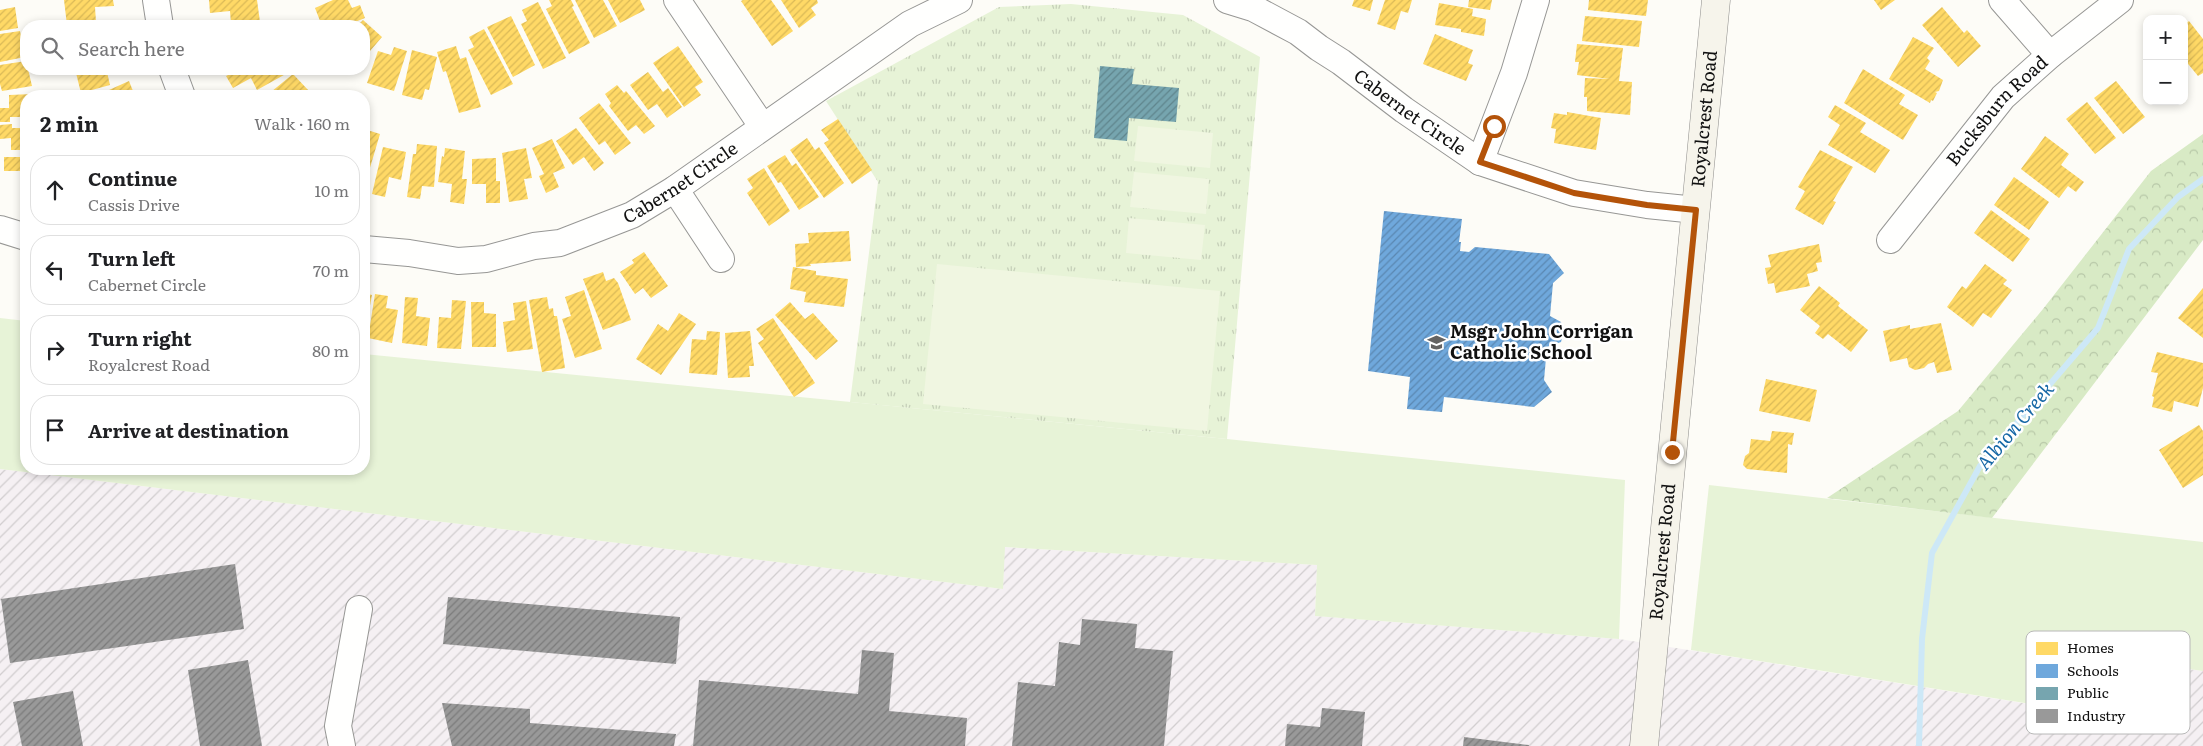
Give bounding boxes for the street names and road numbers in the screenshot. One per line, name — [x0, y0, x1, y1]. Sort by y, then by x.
street label: Bucksburn Road — [1939, 48, 2053, 171]
street label: Royalcrest Road — [1683, 49, 1723, 188]
street label: Cabernet Circle — [1349, 61, 1472, 161]
street label: Cabernet Circle — [619, 134, 743, 229]
street label: Royalcrest Road — [1641, 482, 1681, 621]

